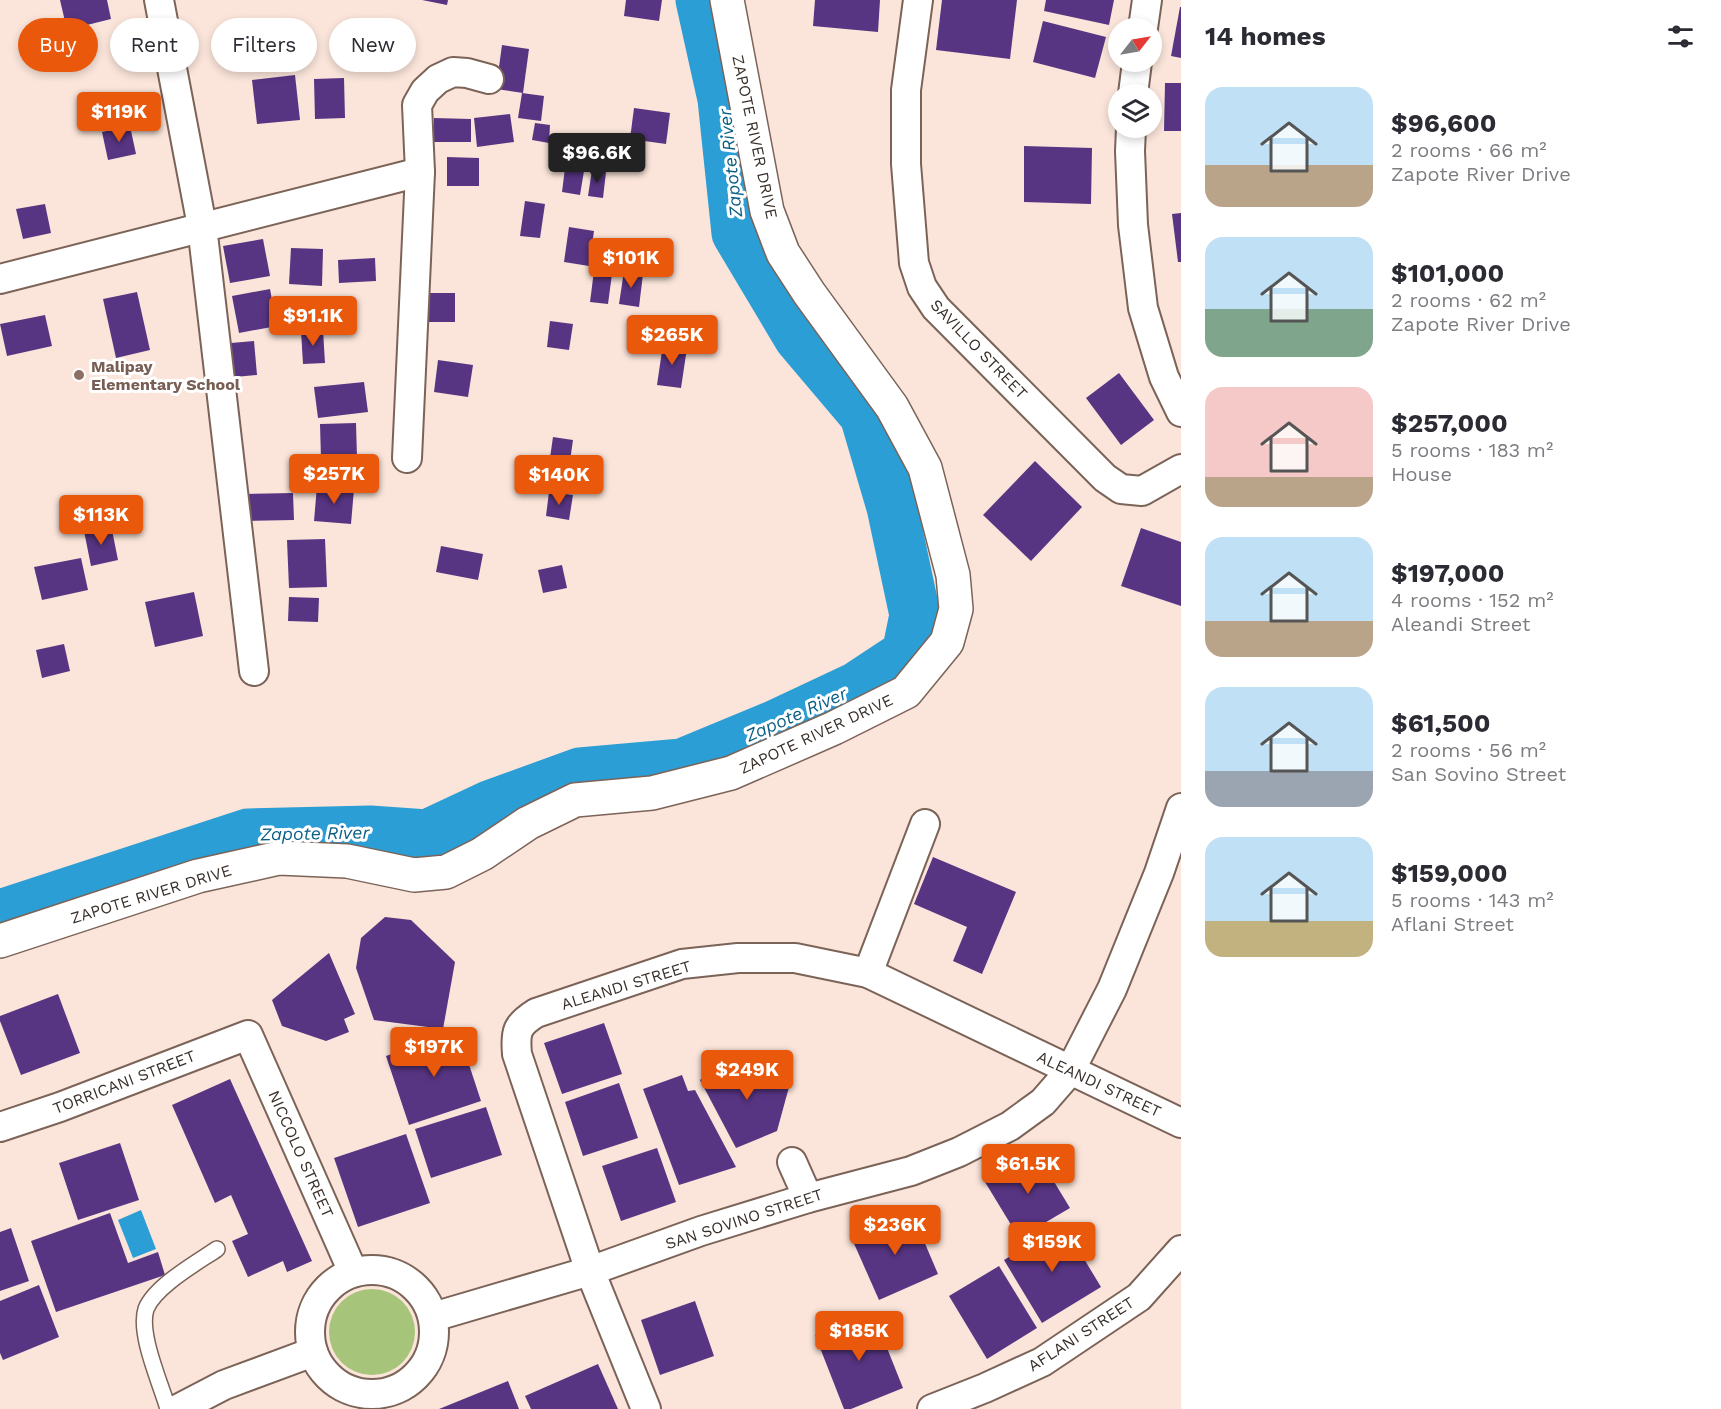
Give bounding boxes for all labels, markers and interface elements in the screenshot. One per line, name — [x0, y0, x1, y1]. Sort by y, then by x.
chip: Buy — [18, 18, 98, 72]
chip: Rent — [110, 18, 199, 72]
chip: Filters — [211, 18, 317, 72]
chip: New — [329, 18, 416, 72]
north arrow — [1108, 18, 1162, 72]
map controls — [1108, 18, 1162, 138]
icon: filters — [1664, 20, 1697, 53]
text: 14 homes — [1205, 21, 1326, 51]
street label: ZAPOTE RIVER DRIVE — [728, 53, 782, 221]
button: layers — [1108, 84, 1162, 138]
pin: $119K — [77, 92, 161, 143]
text: $119K — [91, 99, 147, 123]
water label: Zapote River — [714, 107, 746, 219]
text: $96,600 — [1391, 108, 1497, 138]
icon: home — [1253, 111, 1325, 183]
pin: $96.6K — [548, 133, 646, 184]
text: 2 rooms · 66 m² — [1391, 138, 1547, 162]
text: $96.6K — [562, 140, 632, 164]
text: Zapote River Drive — [1391, 162, 1571, 186]
pin: $101K — [589, 238, 673, 289]
text: $101K — [603, 245, 659, 269]
text: $101,000 — [1391, 258, 1504, 288]
icon: home — [1253, 261, 1325, 333]
text: 2 rooms · 62 m² — [1391, 288, 1546, 312]
street label: SAVILLO STREET — [927, 295, 1032, 403]
pin: $91.1K — [264, 296, 362, 347]
text: $91.1K — [283, 303, 343, 327]
text: Zapote River Drive — [1391, 312, 1571, 336]
pin: $265K — [630, 315, 714, 366]
text: $265K — [641, 322, 703, 346]
place label: Malipay Elementary School — [91, 357, 241, 394]
marker: Malipay Elementary School — [72, 368, 86, 382]
text: $257,000 — [1391, 408, 1508, 438]
icon: home — [1253, 411, 1325, 483]
text: 5 rooms · 183 m² — [1391, 438, 1553, 462]
pin: $257K — [292, 454, 376, 505]
pin: $140K — [517, 455, 601, 506]
text: $257K — [303, 461, 365, 485]
text: $140K — [528, 462, 590, 486]
text: House — [1391, 462, 1452, 486]
pin: $113K — [59, 495, 143, 546]
text: $113K — [73, 502, 129, 526]
text: $197,000 — [1391, 558, 1504, 588]
icon: home — [1253, 561, 1325, 633]
text: 4 rooms · 152 m² — [1391, 588, 1554, 612]
text: Aleandi Street — [1391, 612, 1530, 636]
water label: Zapote River — [741, 682, 851, 746]
street label: ZAPOTE RIVER DRIVE — [736, 690, 896, 778]
text: $61,500 — [1391, 708, 1491, 738]
icon: home — [1253, 711, 1325, 783]
text: 2 rooms · 56 m² — [1391, 738, 1546, 762]
text: San Sovino Street — [1391, 762, 1566, 786]
water label: Zapote River — [259, 822, 371, 844]
text: $159,000 — [1391, 858, 1507, 888]
street label: ZAPOTE RIVER DRIVE — [68, 861, 234, 927]
icon: home — [1253, 861, 1325, 933]
text: 5 rooms · 143 m² — [1391, 888, 1554, 912]
text: Aflani Street — [1391, 912, 1514, 936]
street label: ALEANDI STREET — [559, 956, 693, 1014]
pin: $197K — [392, 1027, 476, 1078]
text: $197K — [404, 1034, 464, 1058]
street label: TORRICANI STREET — [50, 1046, 198, 1118]
street label: ALEANDI STREET — [1034, 1047, 1164, 1121]
pin: $249K — [705, 1050, 789, 1101]
text: $249K — [715, 1057, 779, 1081]
street label: NICCOLO STREET — [264, 1087, 338, 1221]
pin: $61.5K — [979, 1144, 1077, 1195]
text: $61.5K — [996, 1151, 1060, 1175]
street label: SAN SOVINO STREET — [663, 1184, 825, 1253]
pin: $236K — [853, 1205, 937, 1256]
text: $236K — [864, 1212, 926, 1236]
pin: $159K — [1010, 1222, 1094, 1273]
text: $159K — [1022, 1229, 1082, 1253]
street label: AFLANI STREET — [1024, 1292, 1138, 1375]
pin: $185K — [817, 1311, 901, 1362]
text: $185K — [829, 1318, 889, 1342]

